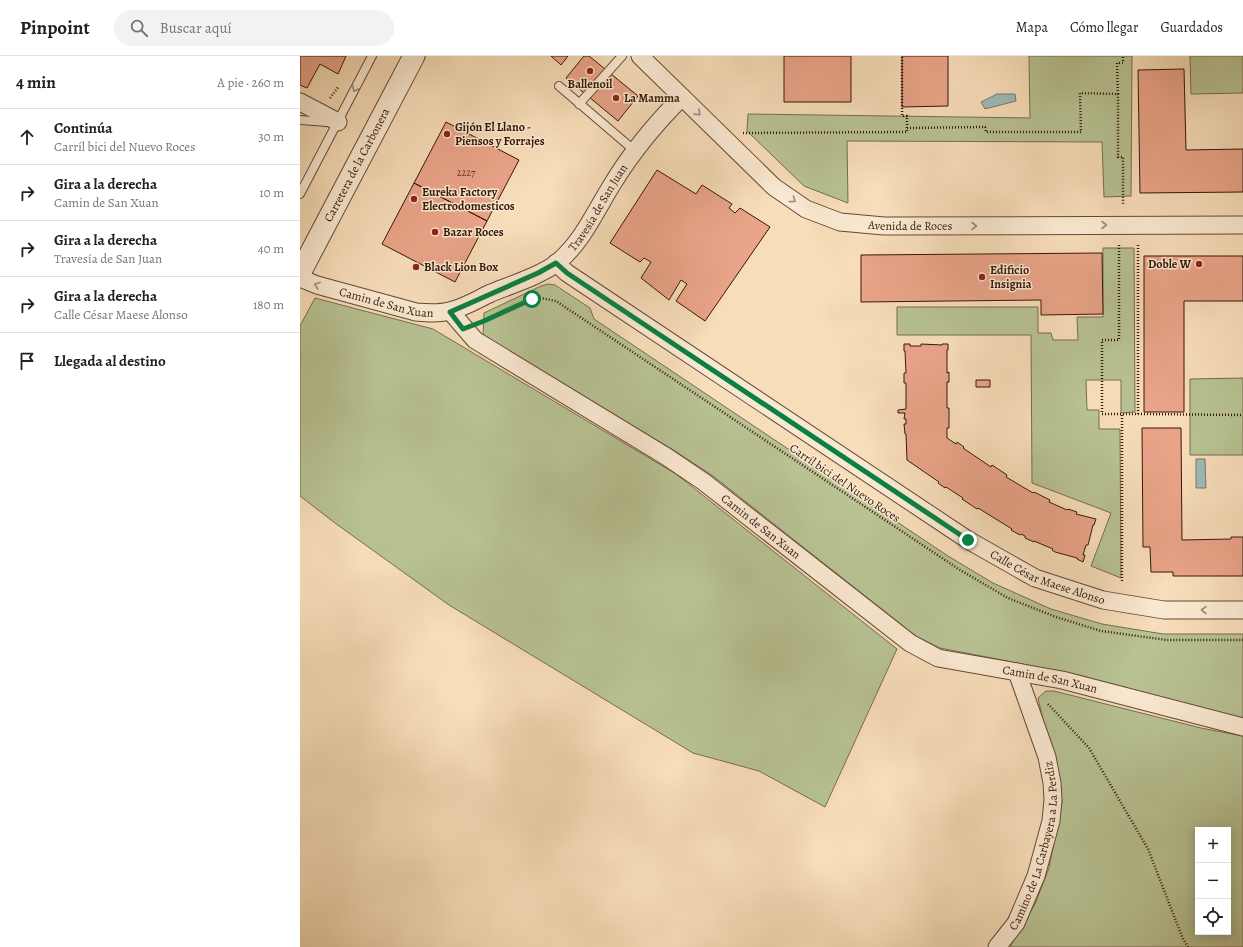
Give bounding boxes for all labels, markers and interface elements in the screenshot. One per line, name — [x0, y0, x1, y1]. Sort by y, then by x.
search box — [114, 10, 394, 46]
text: Pinpoint — [20, 15, 90, 41]
icon: search — [128, 17, 150, 39]
text: Buscar aquí — [160, 18, 232, 38]
text: Mapa — [1016, 18, 1048, 37]
text: Cómo llegar — [1070, 18, 1138, 37]
text: Guardados — [1160, 18, 1223, 37]
marker: Ballenoil — [585, 66, 595, 76]
text: 4 min — [16, 71, 56, 94]
text: A pie · 260 m — [217, 74, 284, 91]
place label: Ballenoil — [568, 76, 613, 92]
one-way arrow — [352, 85, 360, 92]
place label: La Mamma — [624, 90, 680, 106]
marker: La Mamma — [611, 93, 621, 103]
street label: Carretera de la Carbonera — [320, 105, 393, 225]
one-way arrow — [693, 108, 701, 115]
text: Continúa — [54, 118, 112, 138]
place label: Gijón El Llano - Piensos y Forrajes — [455, 119, 545, 149]
icon: ahead — [16, 126, 38, 148]
text: 30 m — [258, 128, 284, 145]
marker: Gijón El Llano - Piensos y Forrajes — [442, 129, 452, 139]
text: Carríl bici del Nuevo Roces — [54, 138, 195, 155]
street label: Travesía de San Juan — [565, 160, 631, 255]
house number: 2227 — [457, 166, 476, 179]
text: Gira a la derecha — [54, 174, 157, 194]
icon: right — [16, 182, 38, 204]
text: 10 m — [259, 184, 284, 201]
place label: Eureka Factory Electrodomesticos — [422, 184, 515, 214]
text: Camin de San Xuan — [54, 194, 159, 211]
marker: Eureka Factory Electrodomesticos — [409, 194, 419, 204]
one-way arrow — [789, 195, 796, 202]
street label: Avenida de Roces — [866, 217, 952, 234]
one-way arrow — [1101, 221, 1107, 229]
one-way arrow — [971, 222, 977, 230]
place label: Bazar Roces — [443, 224, 504, 240]
marker: Bazar Roces — [430, 227, 440, 237]
text: Gira a la derecha — [54, 230, 157, 250]
icon: right — [16, 238, 38, 260]
text: 40 m — [258, 240, 284, 257]
text: Travesía de San Juan — [54, 250, 162, 267]
place label: Doble W — [1148, 256, 1191, 272]
place label: Black Lion Box — [424, 259, 498, 275]
marker: Doble W — [1194, 259, 1204, 269]
marker: Black Lion Box — [411, 262, 421, 272]
place label: Edificio Insignia — [990, 262, 1032, 292]
marker: Edificio Insignia — [977, 272, 987, 282]
one-way arrow — [313, 281, 320, 289]
street label: Camin de San Xuan — [337, 283, 434, 321]
text: Gira a la derecha — [54, 286, 157, 306]
route start — [523, 290, 541, 308]
icon: right — [16, 294, 38, 316]
text: 180 m — [253, 296, 284, 313]
text: Calle César Maese Alonso — [54, 306, 188, 323]
icon: arrive — [16, 350, 38, 372]
text: Llegada al destino — [54, 351, 166, 371]
street label: Carríl bici del Nuevo Roces — [786, 440, 904, 526]
street label: Camin de San Xuan — [718, 490, 804, 563]
route end — [959, 531, 977, 549]
street label: Calle César Maese Alonso — [987, 546, 1107, 608]
one-way arrow — [1201, 606, 1207, 614]
street label: Camin de San Xuan — [1001, 662, 1100, 697]
street label: Camino de La Carbayera a La Perdiz — [1005, 760, 1061, 934]
map controls — [1195, 827, 1231, 935]
button: + — [1195, 827, 1231, 863]
button: − — [1195, 863, 1231, 899]
button: locate — [1195, 899, 1231, 935]

